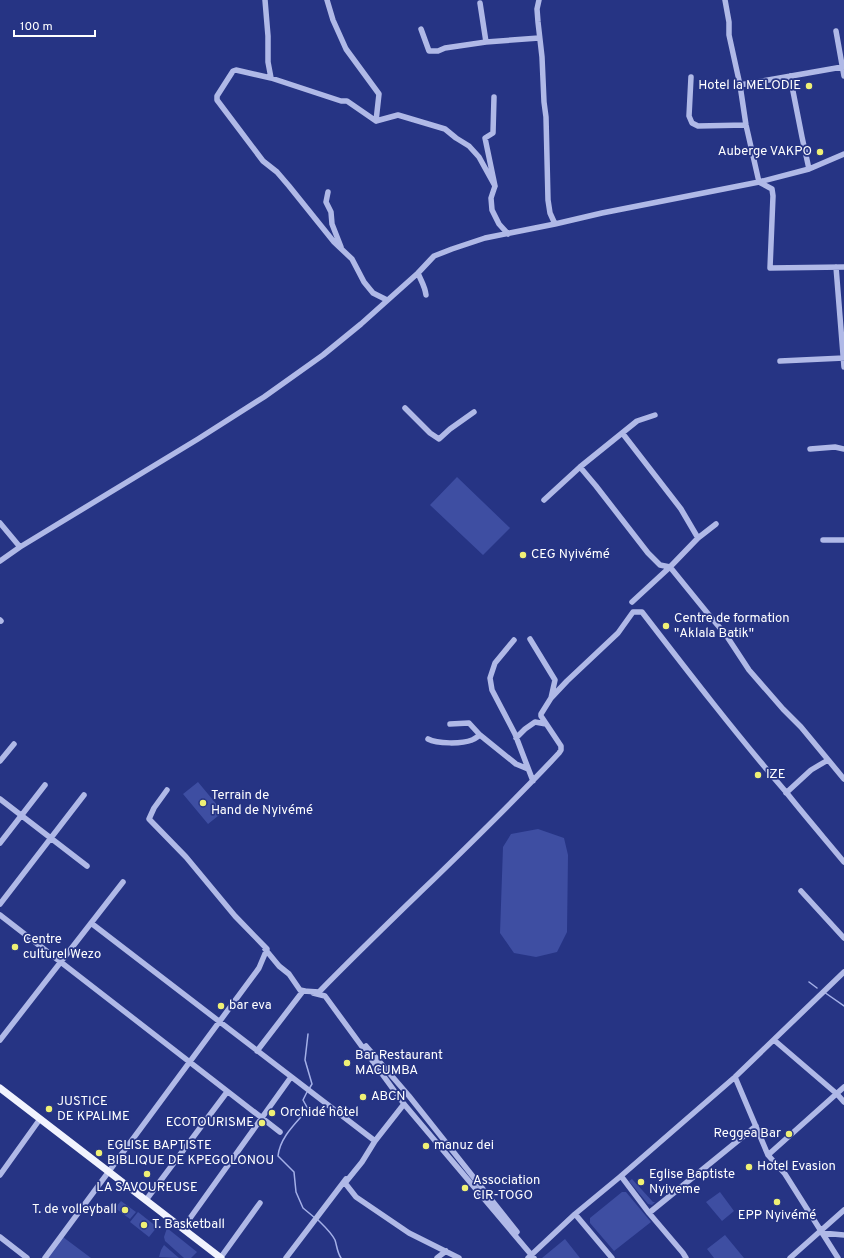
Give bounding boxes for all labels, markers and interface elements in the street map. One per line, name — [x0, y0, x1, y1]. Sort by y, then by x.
scale bar — [14, 12, 95, 38]
text: 100 m — [20, 19, 53, 35]
place label: Hotel la MELODIE — [698, 78, 801, 94]
marker: Hotel la MELODIE — [804, 81, 814, 91]
place label: Auberge VAKPO — [718, 144, 812, 160]
marker: Auberge VAKPO — [815, 147, 825, 157]
place label: CEG Nyivémé — [531, 547, 610, 563]
marker: CEG Nyivémé — [518, 550, 528, 560]
place label: Centre de formation "Aklala Batik" — [674, 611, 790, 642]
marker: Centre de formation "Aklala Batik" — [661, 621, 671, 631]
place label: IZE — [766, 767, 786, 783]
marker: IZE — [753, 770, 763, 780]
place label: Terrain de Hand de Nyivémé — [211, 788, 313, 819]
marker: Terrain de Hand de Nyivémé — [198, 798, 208, 808]
place label: Centre culturel Wezo — [23, 932, 101, 963]
marker: Centre culturel Wezo — [10, 942, 20, 952]
place label: bar eva — [229, 998, 272, 1014]
marker: bar eva — [216, 1001, 226, 1011]
place label: Bar Restaurant MACUMBA — [355, 1048, 443, 1079]
marker: Bar Restaurant MACUMBA — [342, 1058, 352, 1068]
place label: ABCN — [371, 1089, 405, 1105]
marker: ABCN — [358, 1092, 368, 1102]
place label: JUSTICE DE KPALIME — [57, 1094, 130, 1125]
marker: JUSTICE DE KPALIME — [44, 1104, 54, 1114]
place label: Orchidé hôtel — [280, 1105, 359, 1121]
marker: Orchidé hôtel — [267, 1108, 277, 1118]
place label: ECOTOURISME — [166, 1115, 254, 1131]
marker: ECOTOURISME — [257, 1118, 267, 1128]
place label: Reggea Bar — [713, 1126, 781, 1142]
marker: Reggea Bar — [784, 1129, 794, 1139]
place label: EGLISE BAPTISTE BIBLIQUE DE KPEGOLONOU — [107, 1138, 274, 1169]
place label: manuz dei — [434, 1138, 494, 1154]
marker: manuz dei — [421, 1141, 431, 1151]
marker: EGLISE BAPTISTE BIBLIQUE DE KPEGOLONOU — [94, 1148, 104, 1158]
place label: Hotel Evasion — [757, 1159, 836, 1175]
marker: Hotel Evasion — [744, 1162, 754, 1172]
place label: Eglise Baptiste Nyiveme — [649, 1167, 735, 1198]
marker: LA SAVOUREUSE — [142, 1169, 152, 1179]
place label: Association CIR-TOGO — [473, 1173, 540, 1204]
marker: Eglise Baptiste Nyiveme — [636, 1177, 646, 1187]
place label: LA SAVOUREUSE — [96, 1180, 198, 1196]
marker: Association CIR-TOGO — [460, 1183, 470, 1193]
marker: EPP Nyivémé — [772, 1197, 782, 1207]
place label: T. de volleyball — [32, 1202, 117, 1218]
marker: T. de volleyball — [120, 1205, 130, 1215]
place label: EPP Nyivémé — [738, 1208, 816, 1224]
place label: T. Basketball — [152, 1217, 225, 1233]
marker: T. Basketball — [139, 1220, 149, 1230]

